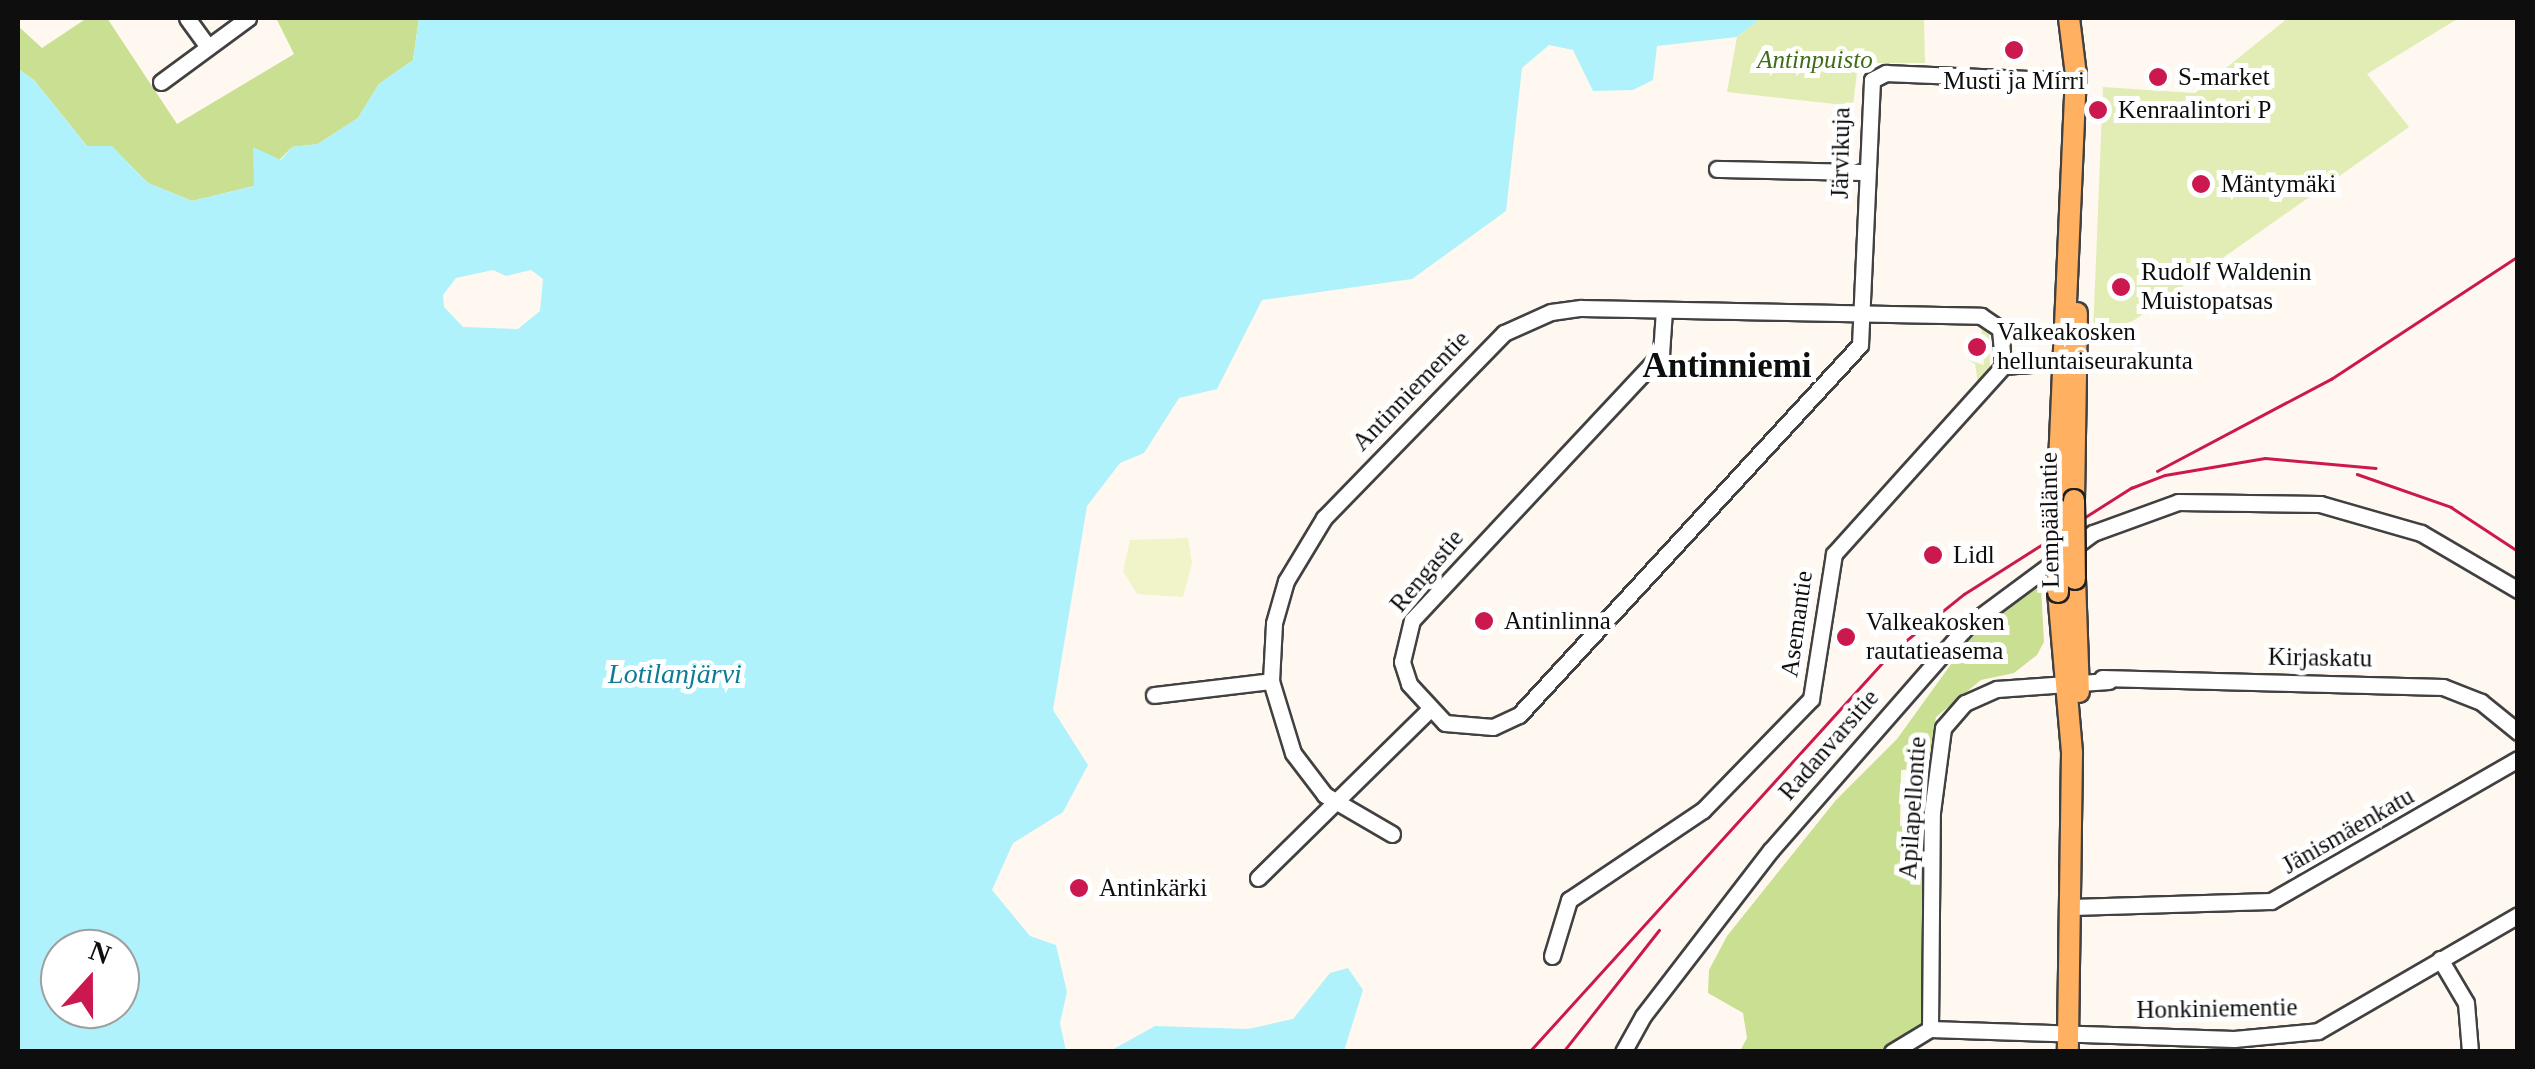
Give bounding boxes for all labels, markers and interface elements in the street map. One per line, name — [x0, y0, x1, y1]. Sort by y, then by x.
marker: Musti ja Mirri — [2003, 39, 2025, 61]
park label: Antinpuisto — [1757, 45, 1873, 75]
place label: S-market — [2178, 62, 2270, 92]
place label: Musti ja Mirri — [1943, 66, 2085, 96]
marker: S-market — [2147, 66, 2169, 88]
place label: Kenraalintori P — [2118, 95, 2271, 125]
marker: Kenraalintori P — [2087, 99, 2109, 121]
street label: Järvikuja — [1825, 107, 1857, 199]
place label: Mäntymäki — [2221, 169, 2336, 199]
marker: Mäntymäki — [2190, 173, 2212, 195]
place label: Rudolf Waldenin Muistopatsas — [2141, 258, 2312, 317]
marker: Rudolf Waldenin Muistopatsas — [2110, 276, 2132, 298]
place label: Valkeakosken helluntaiseurakunta — [1997, 318, 2193, 377]
street label: Antinniementie — [1346, 325, 1476, 457]
marker: Valkeakosken helluntaiseurakunta — [1966, 336, 1988, 358]
district label: Antinniemi — [1642, 345, 1812, 387]
street label: Lempääläntie — [2034, 452, 2066, 588]
street label: Rengastie — [1384, 524, 1470, 618]
place label: Lidl — [1953, 540, 1995, 570]
marker: Lidl — [1922, 544, 1944, 566]
street label: Asemantie — [1775, 569, 1819, 679]
place label: Antinlinna — [1504, 606, 1611, 636]
place label: Valkeakosken rautatieasema — [1866, 608, 2005, 667]
marker: Antinlinna — [1473, 610, 1495, 632]
marker: Valkeakosken rautatieasema — [1835, 626, 1857, 648]
street label: Kirjaskatu — [2268, 642, 2372, 674]
water label: Lotilanjärvi — [608, 657, 742, 691]
street label: Radanvarsitie — [1773, 683, 1885, 807]
street label: Apilapellontie — [1893, 736, 1933, 880]
street label: Jänismäenkatu — [2277, 781, 2419, 881]
place label: Antinkärki — [1099, 873, 1207, 903]
marker: Antinkärki — [1068, 877, 1090, 899]
north arrow — [40, 929, 140, 1029]
text: N — [85, 934, 115, 970]
street label: Honkiniementie — [2136, 993, 2298, 1025]

